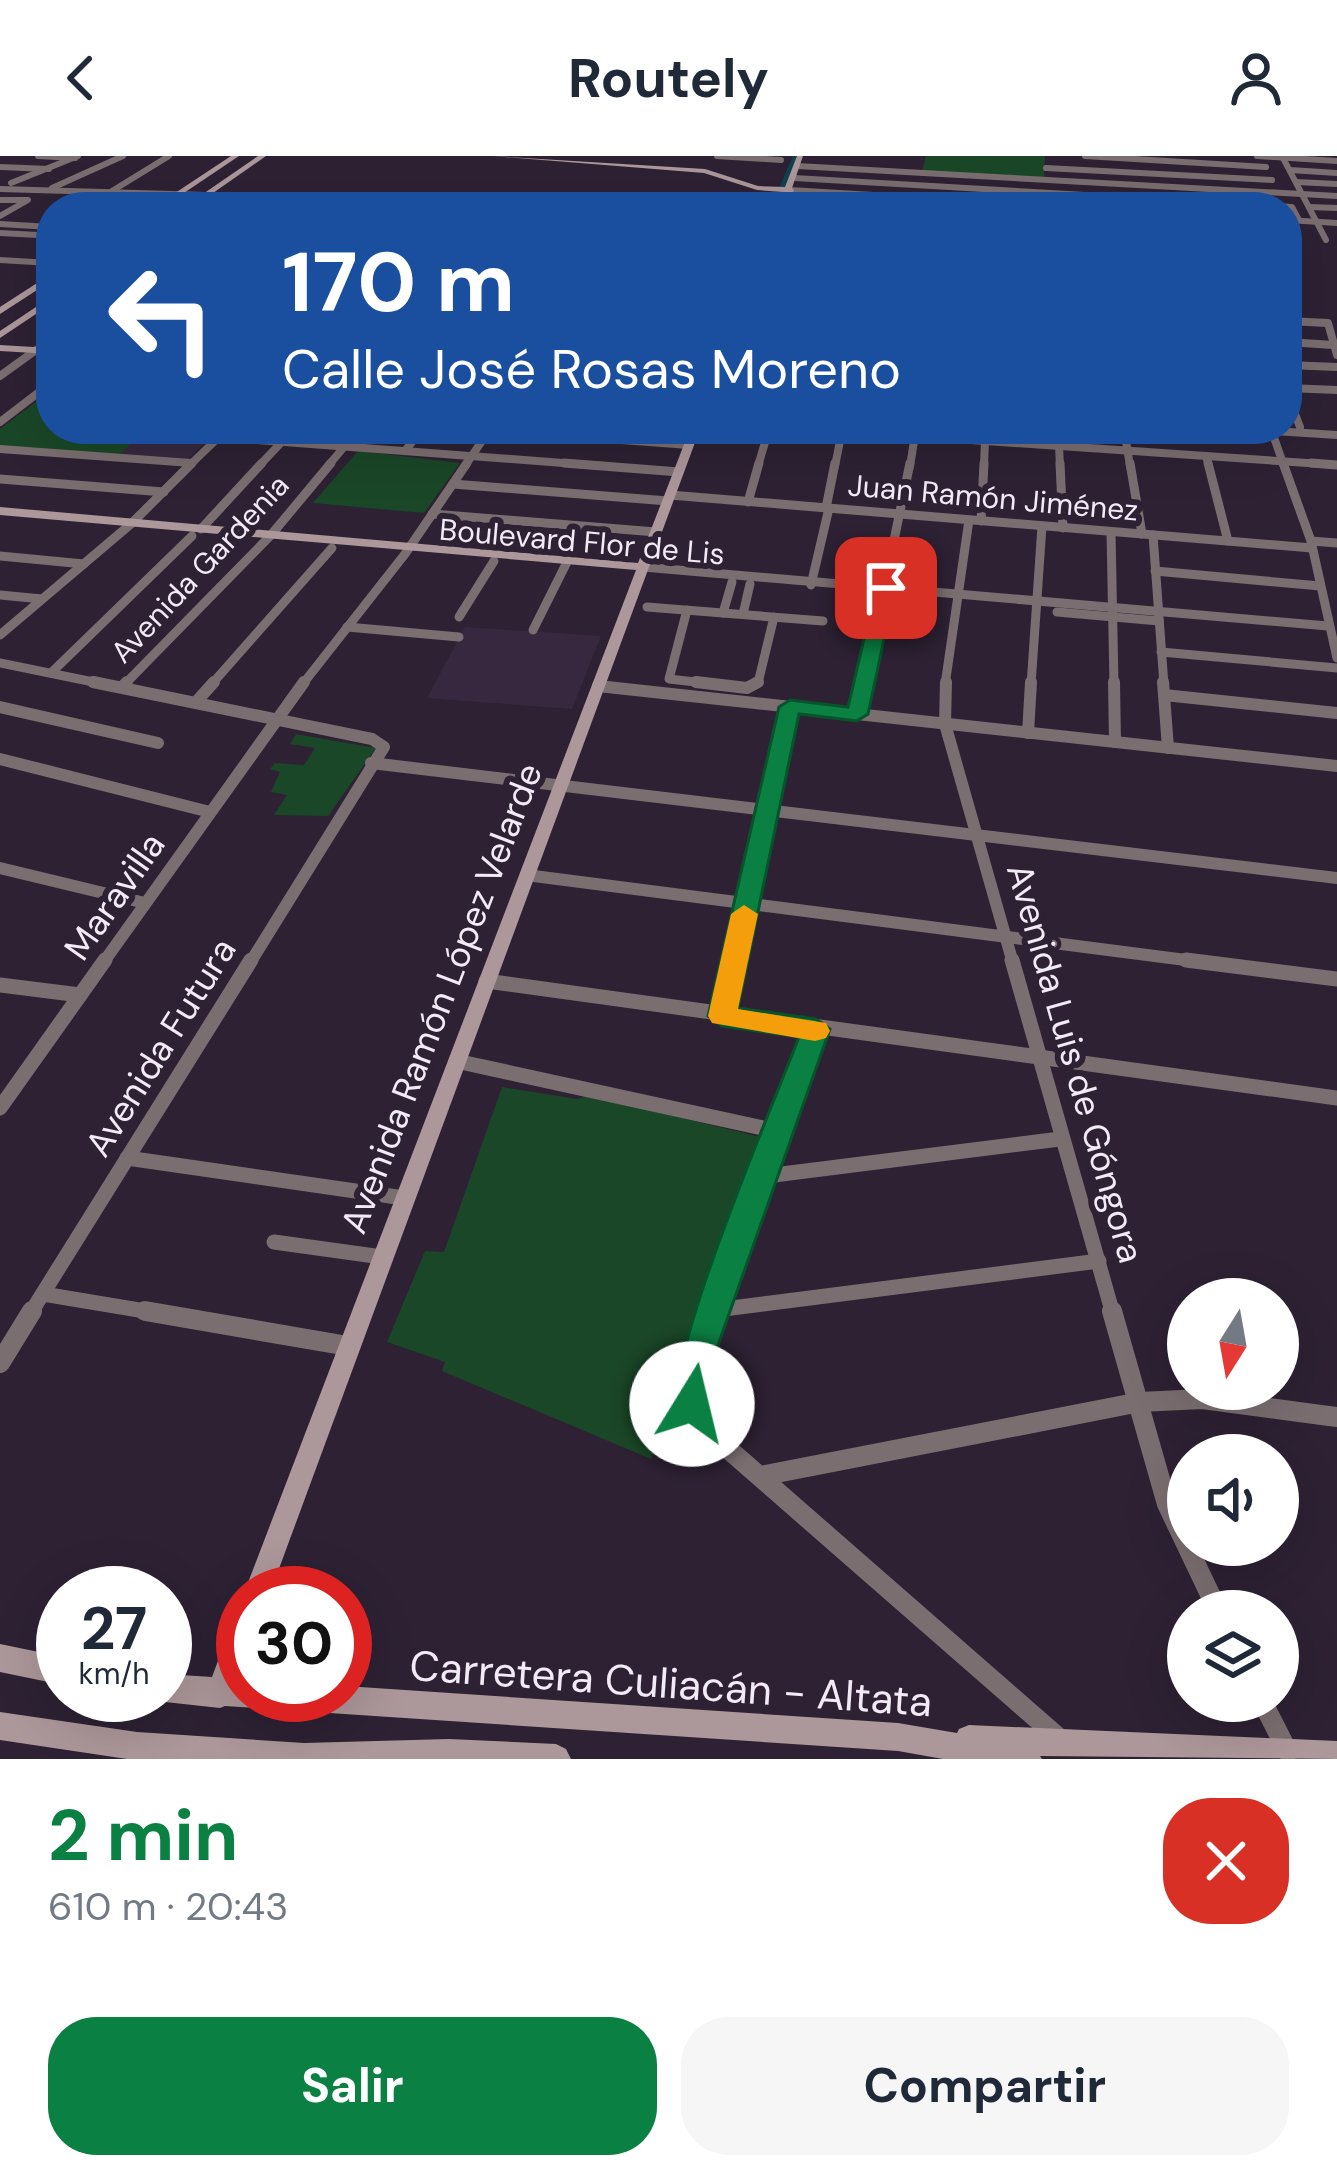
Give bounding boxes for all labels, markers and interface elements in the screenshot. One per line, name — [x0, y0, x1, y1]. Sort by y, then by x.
text: Routely — [568, 43, 769, 114]
icon: back — [48, 45, 114, 111]
icon: person — [1223, 45, 1289, 111]
text: 170 m — [282, 228, 515, 337]
icon: left — [84, 240, 240, 396]
text: Calle José Rosas Moreno — [282, 334, 901, 405]
street label: Juan Ramón Jiménez — [846, 465, 1140, 530]
street label: Avenida Gardenia — [102, 466, 297, 671]
street label: Boulevard Flor de Lis — [438, 510, 726, 573]
pin — [835, 537, 937, 639]
icon: arrive — [853, 555, 919, 621]
street label: Avenida Ramón López Velarde — [330, 756, 553, 1240]
street label: Maravilla — [53, 823, 175, 969]
street label: Avenida Luis de Góngora — [996, 858, 1155, 1268]
street label: Avenida Futura — [74, 929, 246, 1165]
north arrow — [1167, 1278, 1299, 1410]
map controls — [1167, 1278, 1299, 1722]
position arrow — [629, 1341, 755, 1467]
button: sound — [1167, 1434, 1299, 1566]
speed limit sign: 30 — [216, 1566, 372, 1722]
text: 27 — [81, 1589, 147, 1668]
button: layers — [1167, 1590, 1299, 1722]
street label: Carretera Culiacán - Altata — [408, 1638, 934, 1729]
text: km/h — [79, 1654, 149, 1693]
text: 2 min — [48, 1789, 238, 1882]
button: close — [1163, 1798, 1289, 1924]
text: 610 m · 20:43 — [48, 1881, 288, 1932]
button: Salir — [48, 2017, 657, 2155]
button: Compartir — [681, 2017, 1289, 2155]

